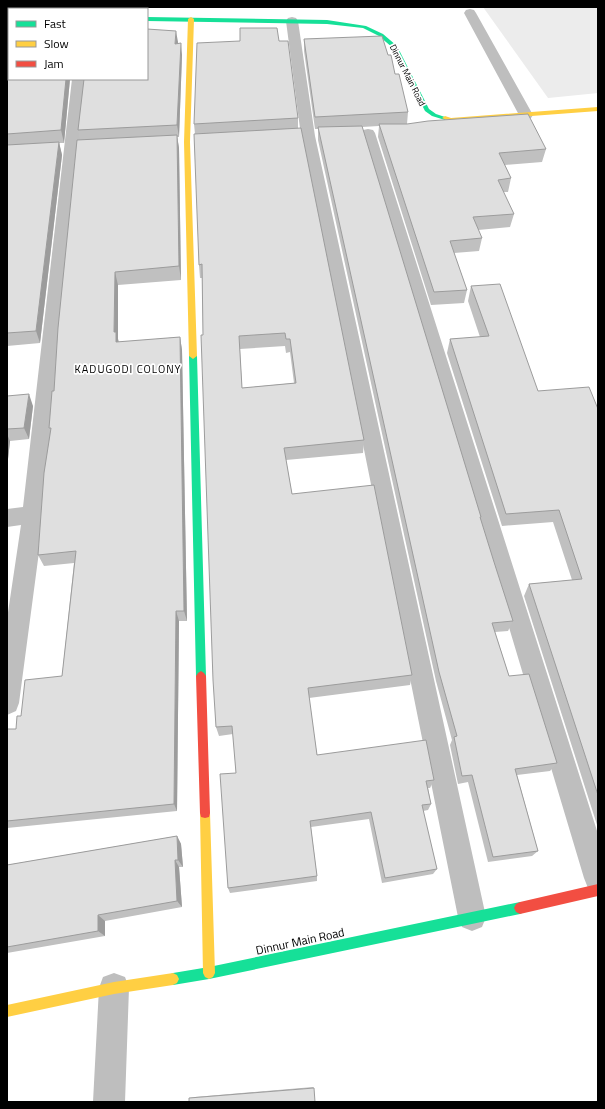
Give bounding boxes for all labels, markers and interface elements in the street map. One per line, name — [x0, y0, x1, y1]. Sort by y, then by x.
legend — [8, 8, 148, 80]
text: Fast — [44, 14, 67, 33]
text: Slow — [44, 34, 69, 53]
street label: Dinnur Main Road — [387, 42, 429, 108]
text: Jam — [44, 54, 64, 73]
district label: KADUGODI COLONY — [74, 361, 182, 377]
street label: Dinnur Main Road — [254, 922, 346, 960]

